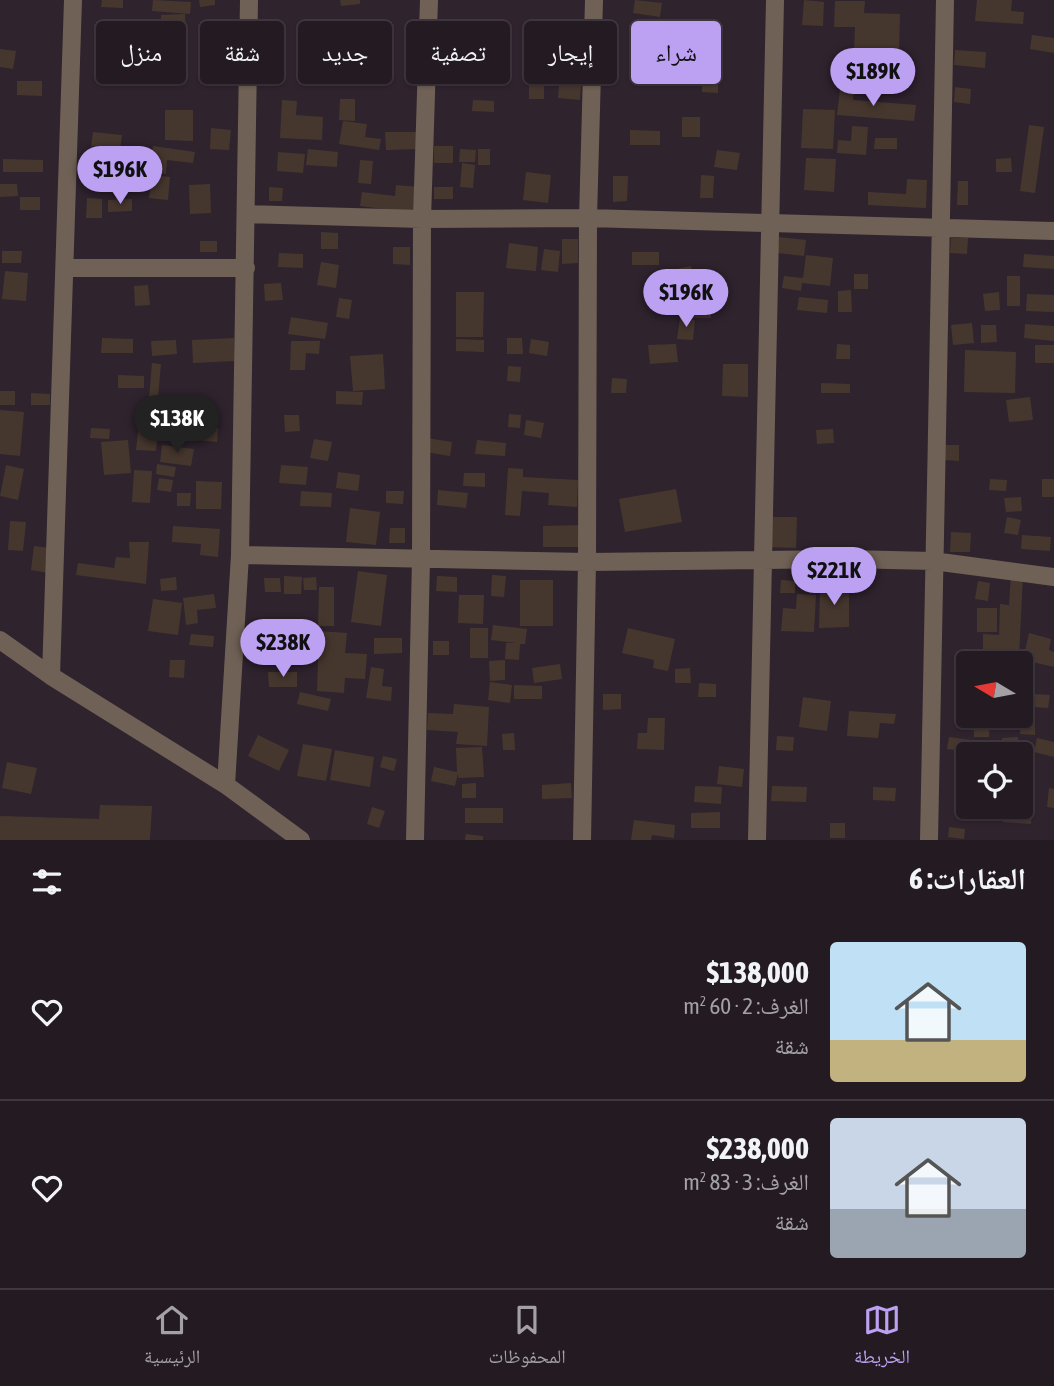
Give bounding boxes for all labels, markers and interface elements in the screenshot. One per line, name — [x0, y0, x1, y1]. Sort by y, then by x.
chip: منزل — [96, 21, 186, 84]
chip: شقة — [200, 21, 284, 84]
chip: جديد — [298, 21, 392, 84]
chip: تصفية — [406, 21, 510, 84]
chip: إيجار — [524, 21, 617, 84]
chip: شراء — [631, 21, 721, 84]
pin: $189K — [824, 48, 922, 108]
text: $189K — [846, 58, 900, 84]
pin: $196K — [71, 146, 169, 206]
text: $196K — [93, 156, 147, 182]
pin: $196K — [637, 270, 735, 329]
text: $196K — [659, 279, 713, 305]
pin: $138K — [128, 396, 226, 455]
text: $138K — [150, 405, 204, 431]
pin: $221K — [785, 548, 883, 607]
text: $221K — [807, 557, 861, 583]
pin: $238K — [234, 620, 332, 679]
text: $238K — [256, 629, 310, 655]
north arrow — [956, 651, 1032, 728]
map controls — [956, 651, 1033, 819]
button: locate — [956, 742, 1033, 819]
text: العقارات: 6 — [909, 861, 1026, 895]
icon: filters — [28, 863, 66, 901]
text: $138,000 — [706, 955, 809, 989]
icon: home — [886, 970, 970, 1054]
icon: heart — [28, 993, 66, 1031]
text: الغرف: 2 · 60 m² — [683, 993, 809, 1019]
text: شقة — [775, 1033, 809, 1059]
text: $238,000 — [706, 1131, 809, 1165]
icon: home — [886, 1146, 970, 1230]
icon: heart — [28, 1169, 66, 1207]
text: الغرف: 3 · 83 m² — [683, 1169, 809, 1195]
text: شقة — [775, 1209, 809, 1235]
tab: الرئيسية — [144, 1301, 200, 1375]
tab: المحفوظات — [489, 1301, 566, 1375]
tab: الخريطة — [854, 1301, 910, 1375]

